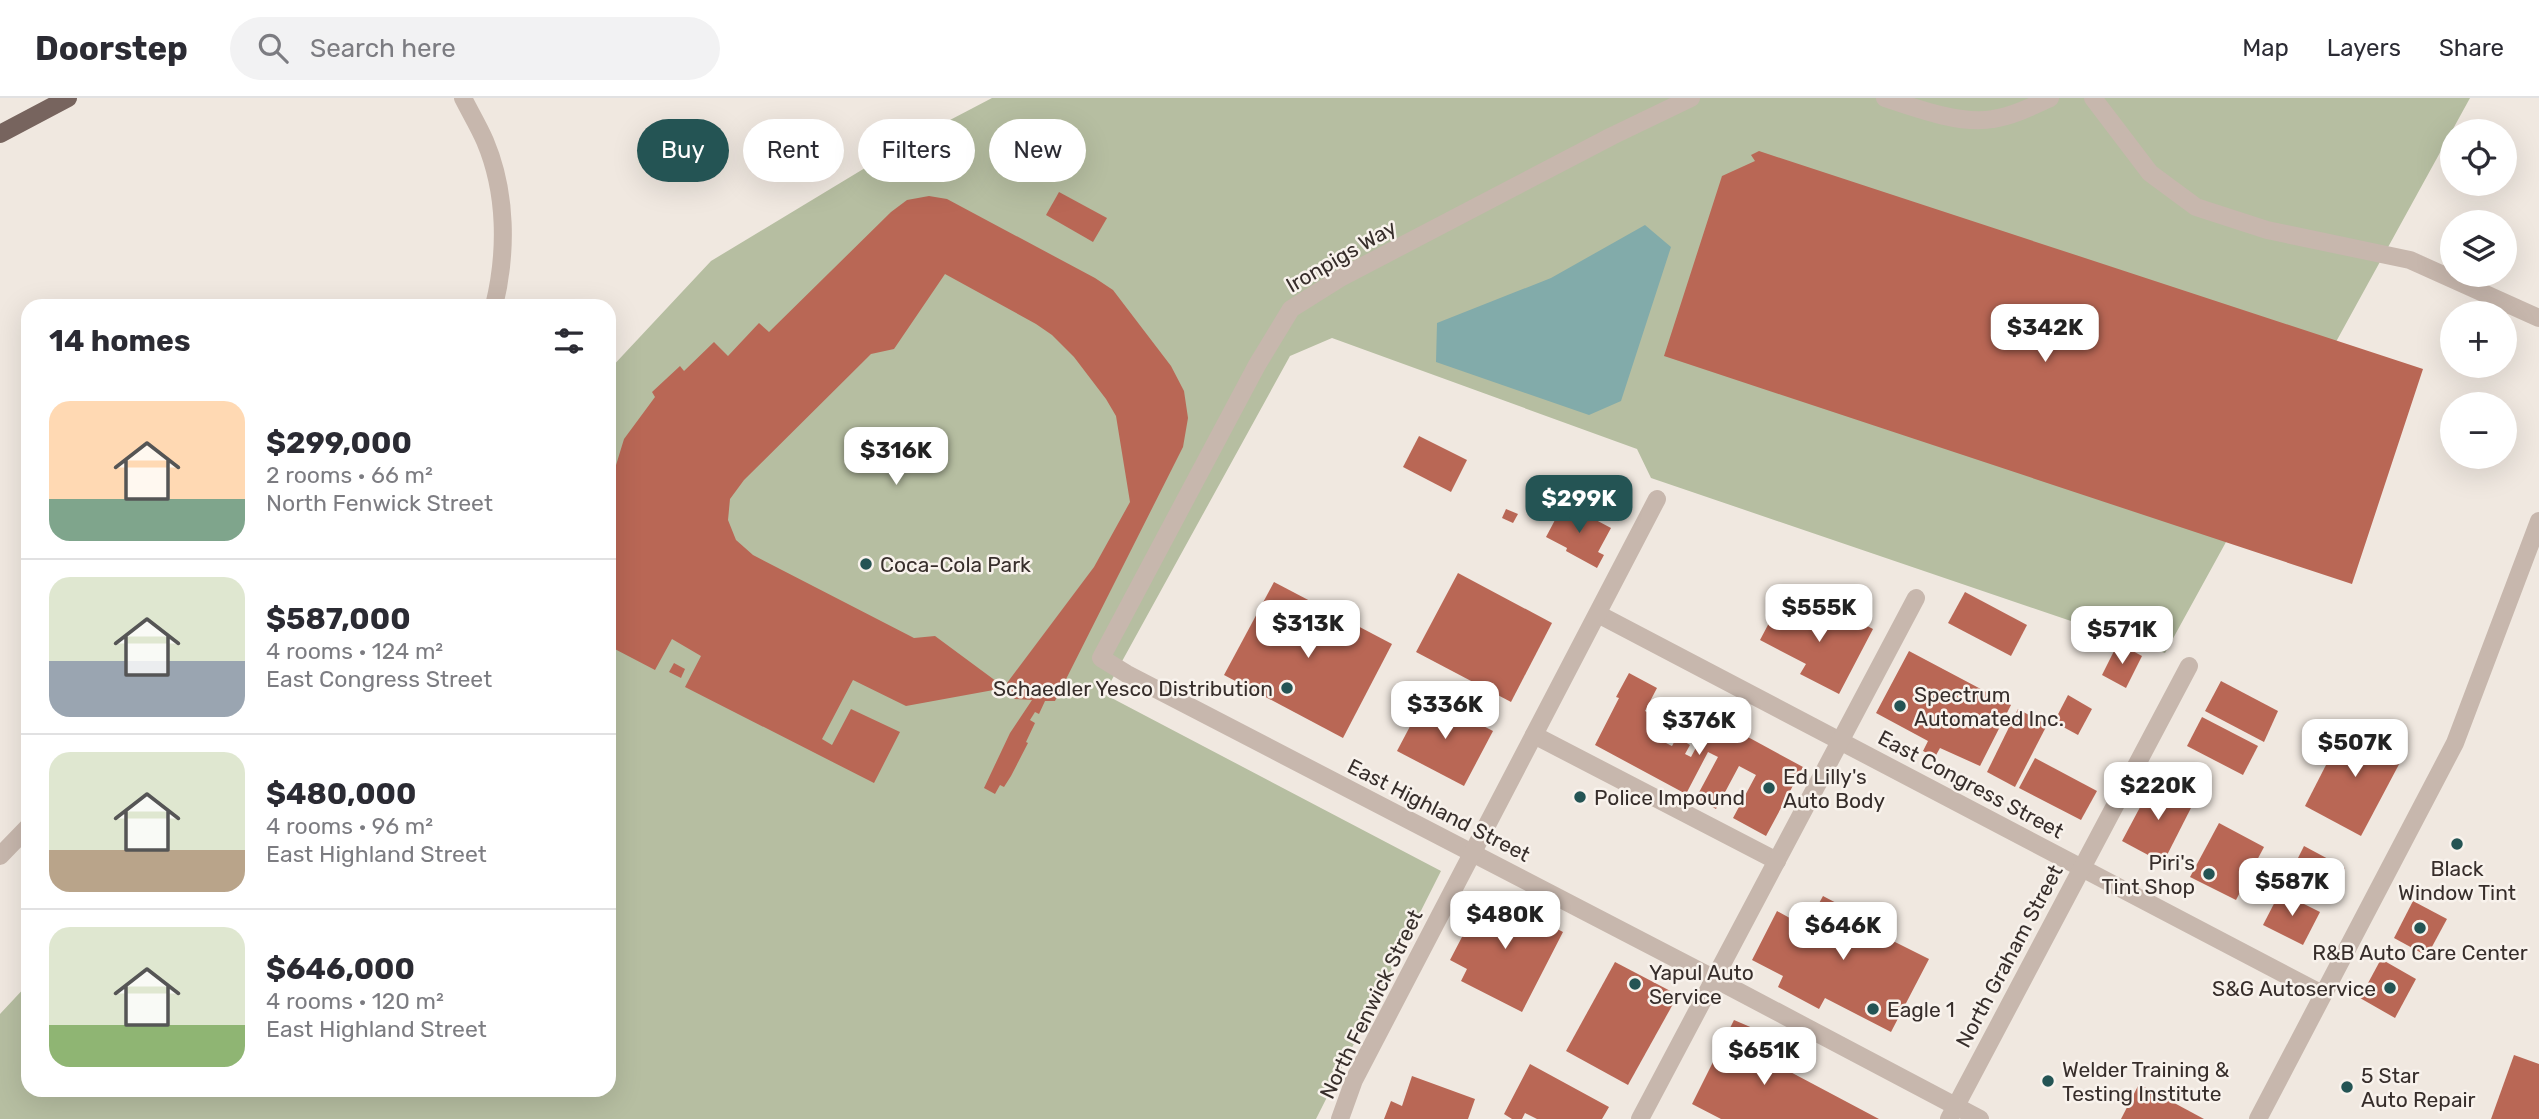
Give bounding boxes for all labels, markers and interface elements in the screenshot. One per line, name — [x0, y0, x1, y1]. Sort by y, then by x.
search box — [230, 17, 720, 80]
text: Doorstep — [35, 29, 188, 68]
icon: search — [254, 29, 292, 67]
text: Search here — [310, 33, 456, 64]
text: Map — [2242, 34, 2289, 62]
text: Layers — [2327, 34, 2401, 62]
text: Share — [2439, 34, 2504, 62]
chip: Buy — [637, 119, 729, 182]
chip: Rent — [743, 119, 844, 182]
chip: Filters — [858, 119, 975, 182]
chip: New — [989, 119, 1086, 182]
map controls — [2440, 119, 2517, 469]
button: locate — [2440, 119, 2517, 196]
button: layers — [2440, 210, 2517, 287]
street label: Ironpigs Way — [1281, 214, 1401, 298]
button: + — [2440, 301, 2517, 378]
pin: $342K — [1996, 304, 2094, 364]
text: $342K — [2007, 313, 2083, 341]
icon: filters — [550, 322, 588, 360]
text: 14 homes — [49, 323, 191, 359]
button: − — [2440, 392, 2517, 469]
text: $299,000 — [266, 425, 412, 461]
pin: $316K — [847, 428, 945, 487]
icon: home — [105, 429, 189, 513]
text: $316K — [860, 436, 932, 464]
text: 2 rooms · 66 m² — [266, 461, 433, 489]
pin: $299K — [1530, 476, 1628, 535]
text: $299K — [1541, 484, 1617, 512]
text: North Fenwick Street — [266, 489, 493, 517]
place label: Coca-Cola Park — [880, 552, 1031, 577]
marker: Coca-Cola Park — [858, 556, 874, 572]
pin: $555K — [1770, 584, 1868, 644]
text: $555K — [1781, 593, 1857, 621]
text: $587,000 — [266, 601, 411, 637]
pin: $313K — [1259, 601, 1357, 660]
icon: home — [105, 605, 189, 689]
pin: $571K — [2073, 606, 2171, 666]
text: $313K — [1272, 609, 1344, 637]
text: $571K — [2087, 615, 2157, 643]
text: 4 rooms · 124 m² — [266, 637, 443, 665]
text: East Congress Street — [266, 665, 492, 693]
place label: Schaedler Yesco Distribution — [993, 676, 1273, 701]
marker: Schaedler Yesco Distribution — [1279, 680, 1295, 696]
pin: $336K — [1396, 682, 1494, 741]
place label: Spectrum Automated Inc. — [1914, 682, 2064, 731]
text: $336K — [1407, 690, 1483, 718]
pin: $376K — [1650, 698, 1748, 757]
marker: Spectrum Automated Inc. — [1892, 698, 1908, 714]
text: $376K — [1662, 706, 1736, 734]
pin: $507K — [2306, 720, 2404, 779]
street label: East Congress Street — [1874, 724, 2068, 844]
text: $507K — [2318, 728, 2392, 756]
street label: East Highland Street — [1344, 753, 1534, 867]
pin: $220K — [2109, 762, 2207, 822]
place label: Ed Lilly's Auto Body — [1783, 764, 1886, 813]
text: $220K — [2120, 771, 2196, 799]
text: $480,000 — [266, 776, 416, 812]
icon: home — [105, 780, 189, 864]
marker: Ed Lilly's Auto Body — [1761, 780, 1777, 796]
place label: Police Impound — [1594, 785, 1745, 810]
marker: Police Impound — [1572, 789, 1588, 805]
text: 4 rooms · 96 m² — [266, 812, 433, 840]
marker: Black Window Tint — [2449, 836, 2465, 852]
text: East Highland Street — [266, 840, 487, 868]
place label: Piri's Tint Shop — [2101, 850, 2195, 899]
place label: Black Window Tint — [2398, 856, 2516, 905]
pin: $587K — [2243, 858, 2341, 918]
street label: North Graham Street — [1950, 860, 2068, 1052]
marker: Piri's Tint Shop — [2201, 866, 2217, 882]
text: $587K — [2255, 867, 2329, 895]
pin: $480K — [1456, 892, 1554, 951]
text: $480K — [1466, 900, 1544, 928]
pin: $646K — [1794, 902, 1892, 962]
street label: North Fenwick Street — [1314, 905, 1428, 1103]
text: $646K — [1805, 911, 1881, 939]
marker: R&B Auto Care Center — [2412, 920, 2428, 936]
place label: R&B Auto Care Center — [2312, 940, 2528, 965]
text: $646,000 — [266, 951, 415, 987]
icon: home — [105, 955, 189, 1039]
place label: Yapul Auto Service — [1649, 960, 1754, 1009]
marker: Yapul Auto Service — [1627, 976, 1643, 992]
place label: S&G Autoservice — [2212, 976, 2376, 1001]
marker: S&G Autoservice — [2382, 980, 2398, 996]
text: 4 rooms · 120 m² — [266, 987, 444, 1015]
place label: Eagle 1 — [1887, 997, 1955, 1022]
marker: Eagle 1 — [1865, 1001, 1881, 1017]
text: East Highland Street — [266, 1015, 487, 1043]
pin: $651K — [1715, 1028, 1813, 1087]
text: $651K — [1728, 1036, 1800, 1064]
place label: Welder Training & Testing Institute — [2062, 1057, 2230, 1106]
place label: 5 Star Auto Repair — [2361, 1063, 2476, 1112]
marker: Welder Training & Testing Institute — [2040, 1073, 2056, 1089]
marker: 5 Star Auto Repair — [2339, 1079, 2355, 1095]

